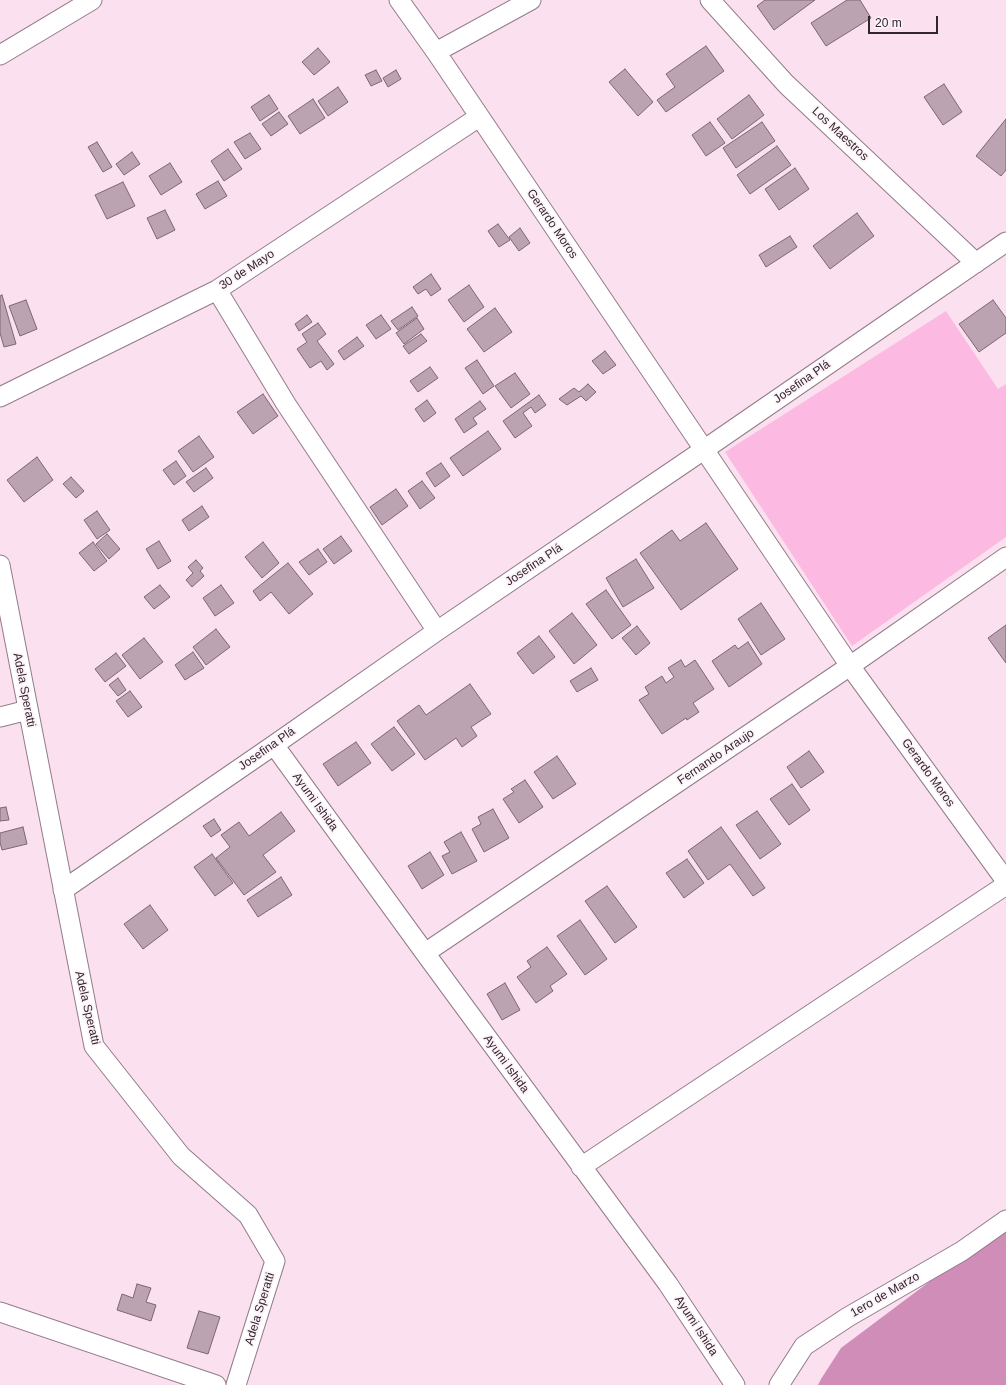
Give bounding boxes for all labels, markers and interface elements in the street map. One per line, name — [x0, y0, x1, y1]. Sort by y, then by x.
scale bar — [870, 8, 940, 34]
text: 20 m — [875, 16, 902, 30]
street label: Los Maestros — [809, 104, 871, 164]
street label: Gerardo Moros — [523, 187, 581, 261]
street label: 30 de Mayo — [217, 247, 277, 293]
street label: Josefina Plá — [771, 357, 833, 407]
street label: Josefina Plá — [503, 541, 565, 589]
street label: Adela Speratti — [10, 652, 38, 728]
street label: Josefina Plá — [236, 724, 298, 774]
street label: Fernando Araujo — [675, 726, 757, 788]
street label: Gerardo Moros — [898, 736, 958, 810]
street label: Ayumi Ishida — [289, 770, 341, 834]
street label: Adela Speratti — [72, 970, 102, 1046]
street label: Ayumi Ishida — [480, 1032, 532, 1096]
street label: 1ero de Marzo — [848, 1269, 922, 1321]
street label: Adela Speratti — [242, 1271, 278, 1347]
street label: Ayumi Ishida — [671, 1293, 721, 1359]

